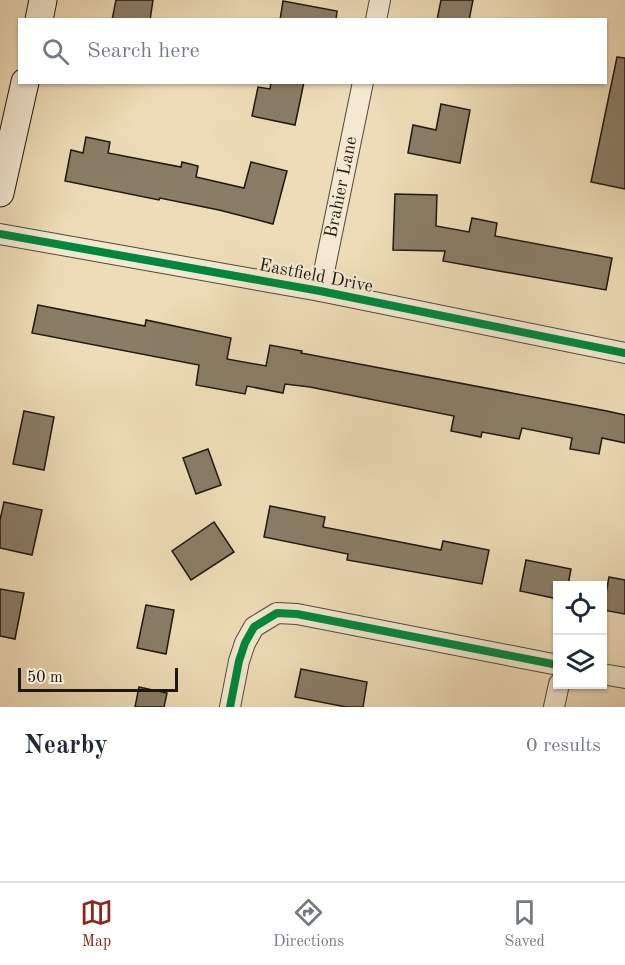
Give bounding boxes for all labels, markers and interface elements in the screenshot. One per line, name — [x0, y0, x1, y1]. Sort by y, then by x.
search box — [18, 18, 607, 84]
icon: search — [39, 35, 72, 68]
text: Search here — [87, 40, 200, 62]
street label: Brahier Lane — [322, 135, 361, 239]
street label: Eastfield Drive — [257, 256, 375, 296]
map controls — [553, 581, 607, 689]
button: locate — [553, 581, 607, 635]
button: layers — [553, 635, 607, 689]
scale bar — [18, 665, 178, 692]
text: 50 m — [27, 670, 63, 686]
text: Nearby — [24, 733, 108, 759]
text: 0 results — [526, 736, 601, 756]
tab: Map — [80, 896, 113, 952]
tab: Directions — [273, 896, 344, 952]
tab: Saved — [504, 896, 545, 952]

